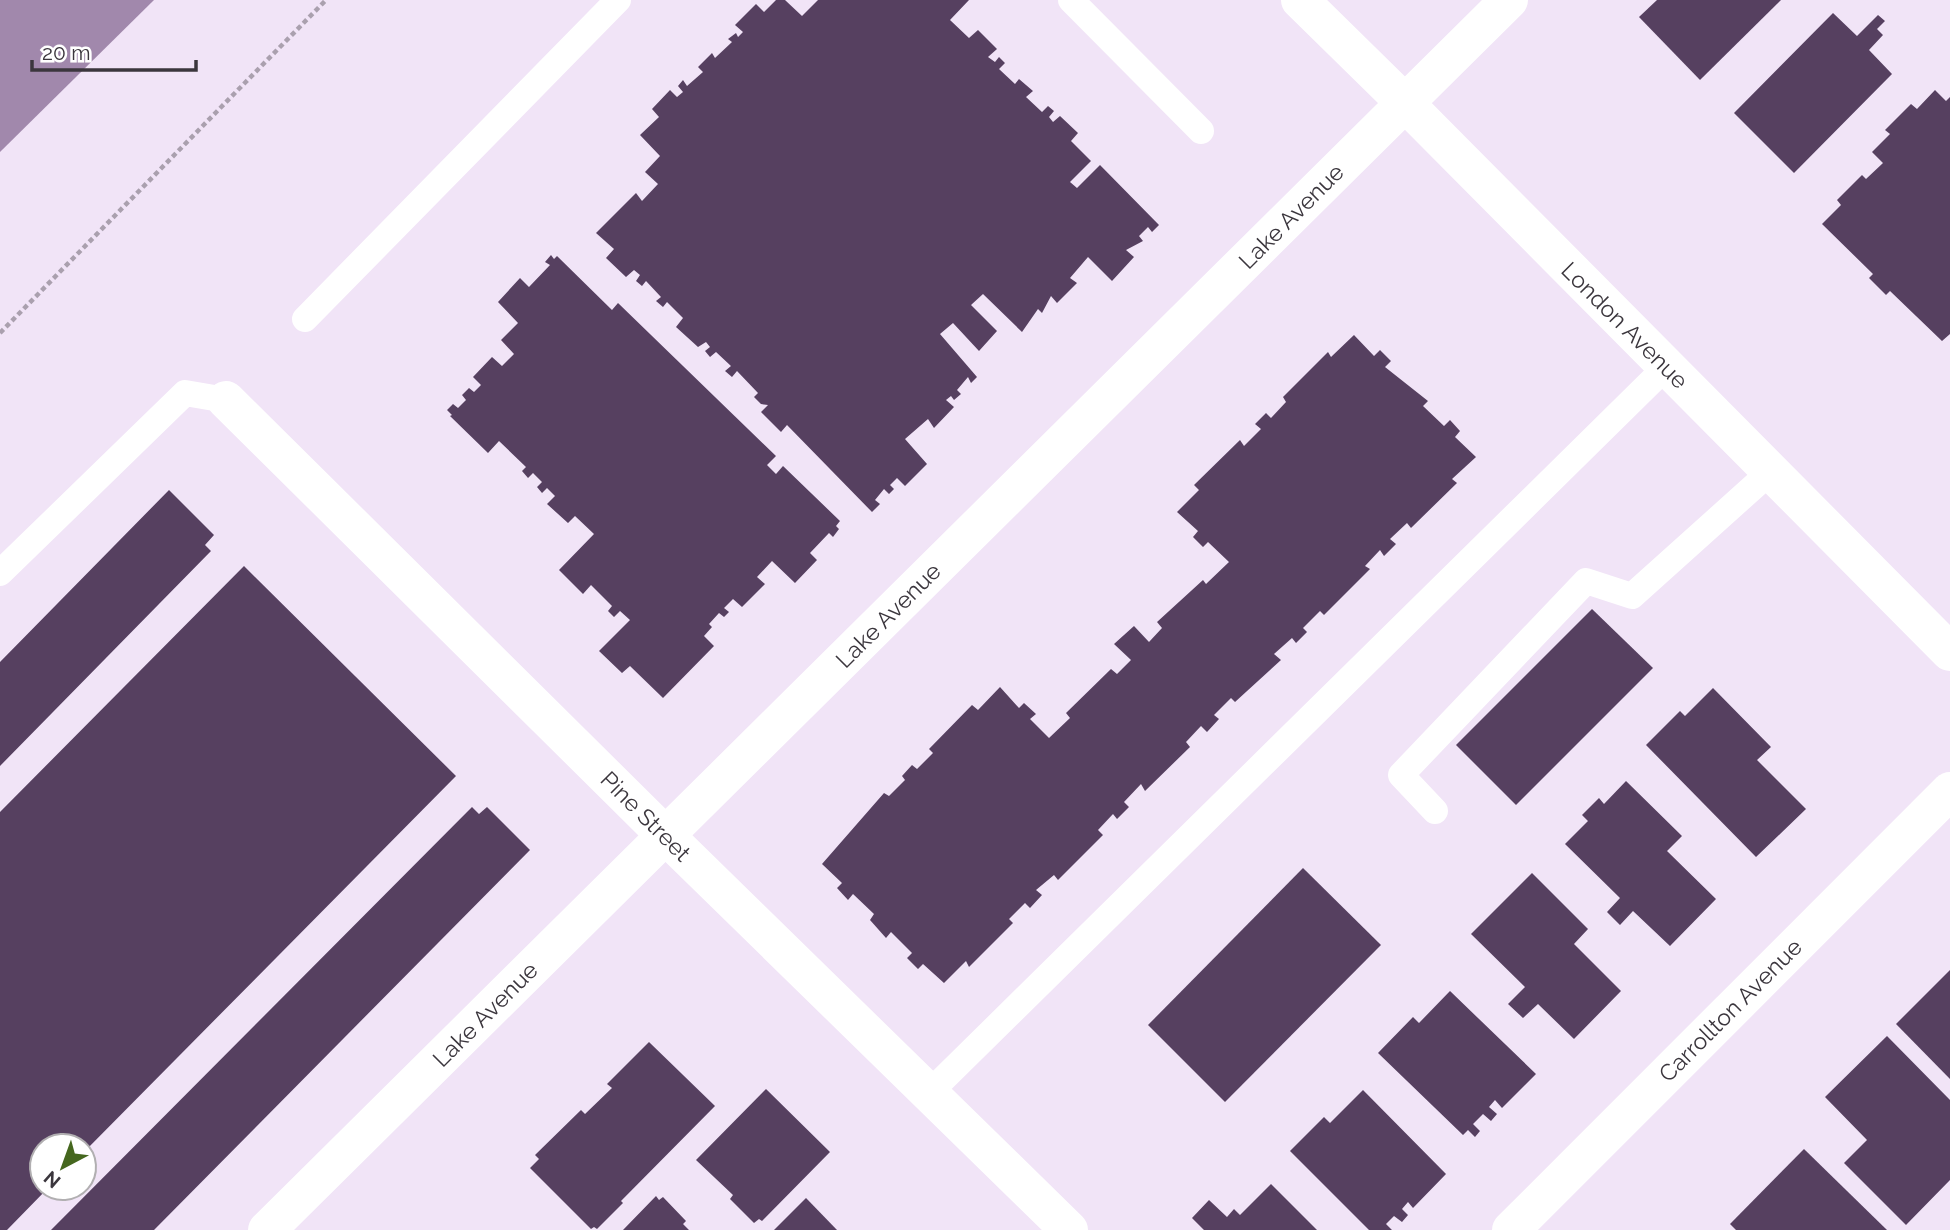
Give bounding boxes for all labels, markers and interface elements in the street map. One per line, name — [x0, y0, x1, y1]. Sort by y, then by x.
scale bar — [32, 28, 196, 72]
text: 20 m — [42, 40, 90, 65]
street label: Lake Avenue — [1233, 158, 1349, 274]
street label: London Avenue — [1556, 256, 1694, 394]
street label: Lake Avenue — [830, 557, 946, 673]
street label: Pine Street — [595, 765, 697, 867]
street label: Carrollton Avenue — [1653, 933, 1807, 1087]
street label: Lake Avenue — [427, 956, 543, 1072]
north arrow — [28, 1132, 98, 1202]
text: N — [39, 1167, 65, 1193]

